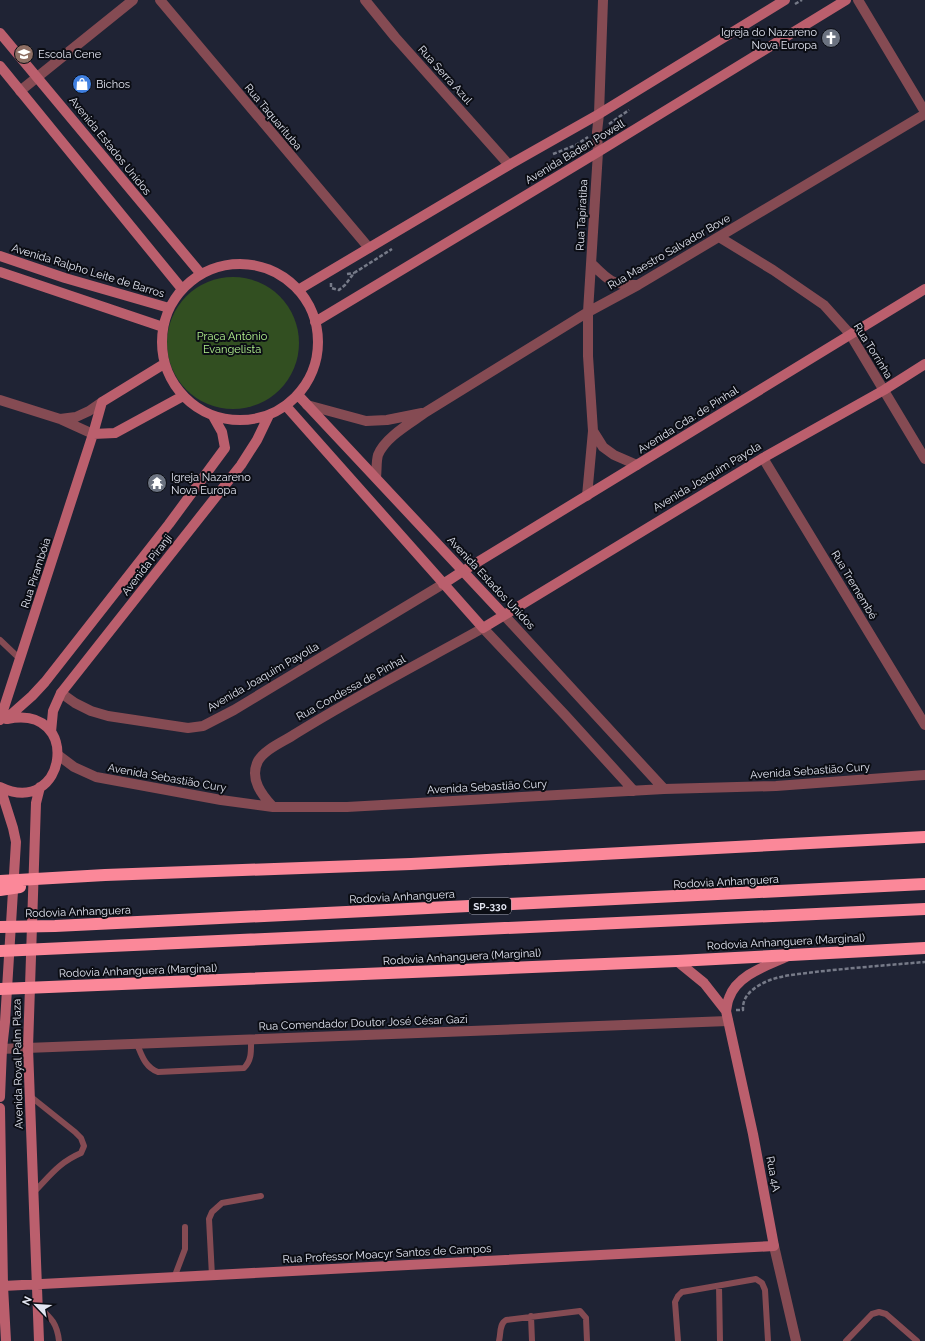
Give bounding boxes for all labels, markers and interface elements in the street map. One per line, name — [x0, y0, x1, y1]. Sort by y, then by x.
place label: Igreja do Nazareno Nova Europa — [721, 26, 817, 52]
church icon: Igreja do Nazareno Nova Europa — [820, 27, 842, 49]
school or university icon: Escola Cene — [13, 43, 35, 65]
street label: Rua Serra Azul — [415, 43, 475, 107]
place label: Escola Cene — [38, 48, 102, 61]
shop icon: Bichos — [71, 73, 93, 95]
place label: Bichos — [96, 78, 130, 91]
street label: Rua Taquarituba — [242, 81, 304, 153]
street label: Avenida Estados Unidos — [66, 94, 154, 198]
street label: Avenida Baden Powell — [523, 117, 627, 187]
street label: Rua Tapiratiba — [574, 179, 590, 251]
street label: Rua Maestro Salvador Bove — [605, 211, 733, 292]
street label: Avenida Ralpho Leite de Barros — [10, 242, 166, 300]
street label: Rua Torrinha — [851, 321, 895, 381]
park label: Praça Antônio Evangelista — [197, 330, 268, 356]
street label: Avenida Cda. de Pinhal — [635, 384, 741, 456]
street label: Avenida Joaquim Payola — [651, 440, 763, 514]
place label: Igreja Nazareno Nova Europa — [171, 471, 251, 497]
temple icon: Igreja Nazareno Nova Europa — [146, 472, 168, 494]
street label: Avenida Piranji — [119, 532, 175, 598]
street label: Avenida Estados Unidos — [444, 534, 538, 632]
street label: Rua Pirambóia — [18, 536, 54, 610]
street label: Rua Tremembé — [828, 548, 880, 622]
street label: Avenida Joaquim Payolla — [205, 640, 321, 714]
street label: Rua Condessa de Pinhal — [294, 653, 408, 723]
street label: Avenida Sebastião Cury — [750, 760, 870, 782]
street label: Avenida Sebastião Cury — [107, 761, 227, 795]
street label: Avenida Sebastião Cury — [427, 777, 547, 797]
street label: Rodovia Anhanguera — [673, 873, 779, 891]
street label: Rodovia Anhanguera — [349, 888, 455, 906]
road number: SP-330 — [469, 898, 511, 914]
street label: Rodovia Anhanguera — [25, 904, 131, 920]
street label: Rodovia Anhanguera (Marginal) — [707, 931, 865, 953]
street label: Rodovia Anhanguera (Marginal) — [383, 946, 541, 968]
street label: Rodovia Anhanguera (Marginal) — [59, 962, 217, 980]
street label: Avenida Royal Palm Plaza — [10, 999, 26, 1129]
street label: Rua Comendador Doutor José César Gazi — [258, 1013, 468, 1033]
street label: Rua 4A — [763, 1155, 783, 1193]
street label: Rua Professor Moacyr Santos de Campos — [282, 1242, 492, 1266]
north arrow — [16, 1285, 56, 1325]
text: N — [20, 1294, 35, 1308]

